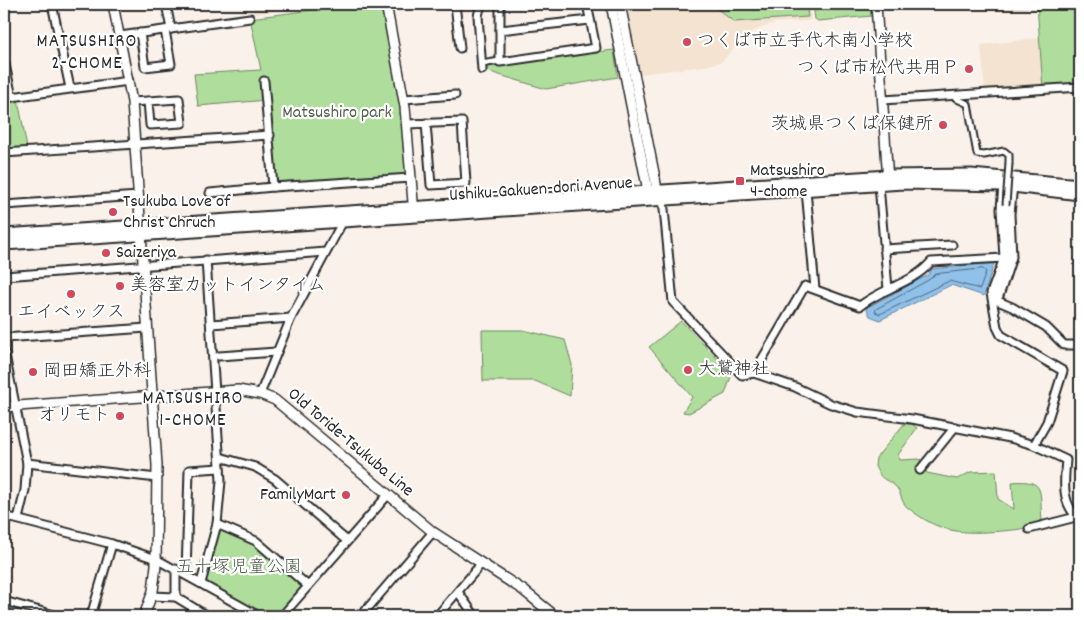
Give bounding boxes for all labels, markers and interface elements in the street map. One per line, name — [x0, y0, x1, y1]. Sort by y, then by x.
district label: MATSUSHIRO 2-CHOME — [37, 29, 137, 78]
place label: つくば市立手代木南小学校 — [697, 30, 913, 55]
marker: つくば市立手代木南小学校 — [681, 36, 693, 48]
place label: つくば市松代共用Ｐ — [797, 57, 959, 82]
marker: つくば市松代共用Ｐ — [963, 63, 975, 75]
park label: Matsushiro park — [282, 101, 392, 126]
place label: 茨城県つくば保健所 — [771, 113, 933, 138]
marker: 茨城県つくば保健所 — [937, 119, 949, 131]
place label: Matsushiro 4-chome — [750, 159, 825, 205]
street label: Ushiku-Gakuen-dori Avenue — [448, 171, 634, 209]
marker: Matsushiro 4-chome — [734, 175, 746, 187]
place label: Tsukuba Love of Christ Chruch — [123, 190, 231, 236]
marker: Tsukuba Love of Christ Chruch — [107, 206, 119, 218]
place label: Saizeriya — [116, 241, 177, 266]
marker: Saizeriya — [100, 247, 112, 259]
place label: 美容室カットインタイム — [130, 274, 326, 299]
marker: 美容室カットインタイム — [114, 280, 126, 292]
marker: エイベックス — [65, 288, 77, 300]
place label: エイベックス — [17, 301, 125, 326]
place label: 大鷲神社 — [698, 358, 770, 383]
place label: 岡田矯正外科 — [43, 360, 151, 385]
marker: 大鷲神社 — [682, 364, 694, 376]
marker: 岡田矯正外科 — [27, 366, 39, 378]
street label: Old Toride-Tsukuba Line — [281, 383, 419, 503]
district label: MATSUSHIRO 1-CHOME — [143, 386, 243, 435]
place label: オリモト — [38, 404, 110, 429]
marker: オリモト — [114, 410, 126, 422]
place label: FamilyMart — [260, 483, 336, 508]
marker: FamilyMart — [340, 489, 352, 501]
park label: 五十塚児童公園 — [176, 556, 302, 581]

